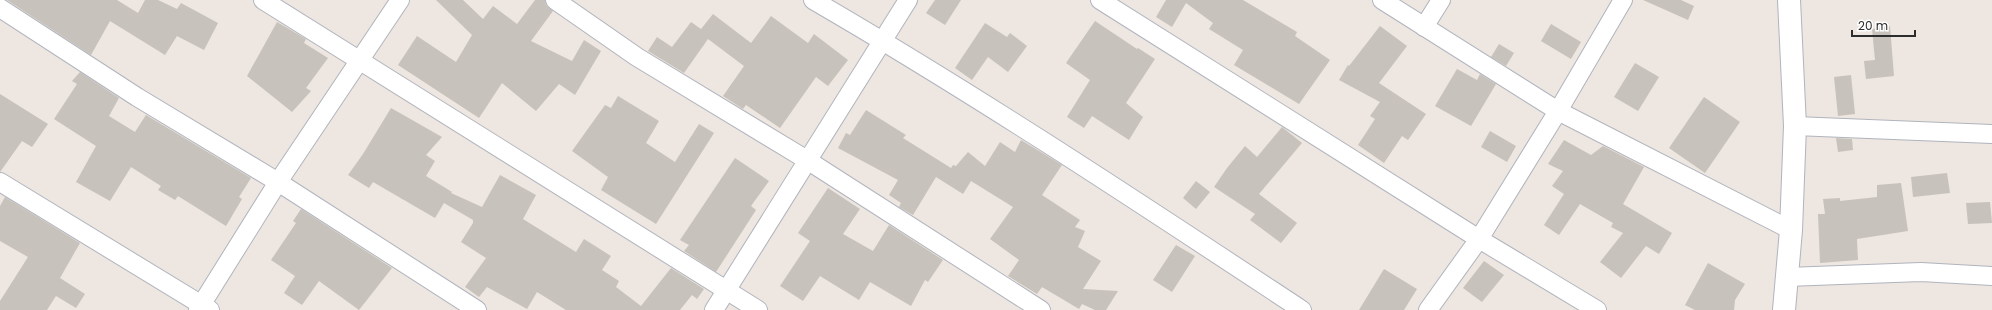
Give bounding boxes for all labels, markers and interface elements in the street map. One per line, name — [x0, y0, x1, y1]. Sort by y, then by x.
scale bar — [1852, 12, 1915, 38]
text: 20 m — [1858, 17, 1888, 34]

